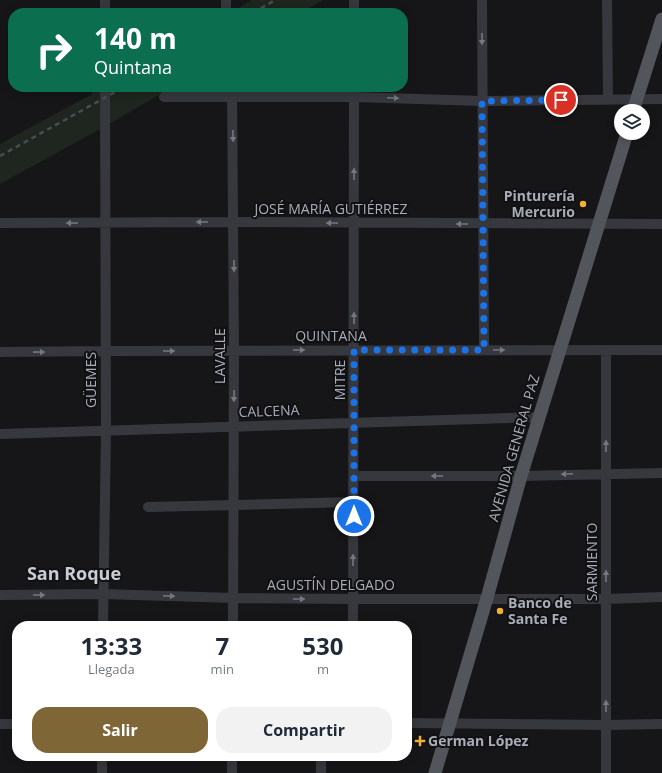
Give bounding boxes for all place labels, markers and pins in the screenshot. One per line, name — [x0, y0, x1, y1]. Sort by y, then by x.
pin — [544, 83, 578, 117]
place label: Pinturería Mercurio — [504, 186, 575, 221]
marker: Pinturería Mercurio — [578, 199, 588, 209]
place label: Banco de Santa Fe — [508, 593, 572, 628]
marker: Banco de Santa Fe — [495, 606, 505, 616]
place label: German López — [428, 731, 529, 750]
marker: German López — [415, 736, 425, 746]

